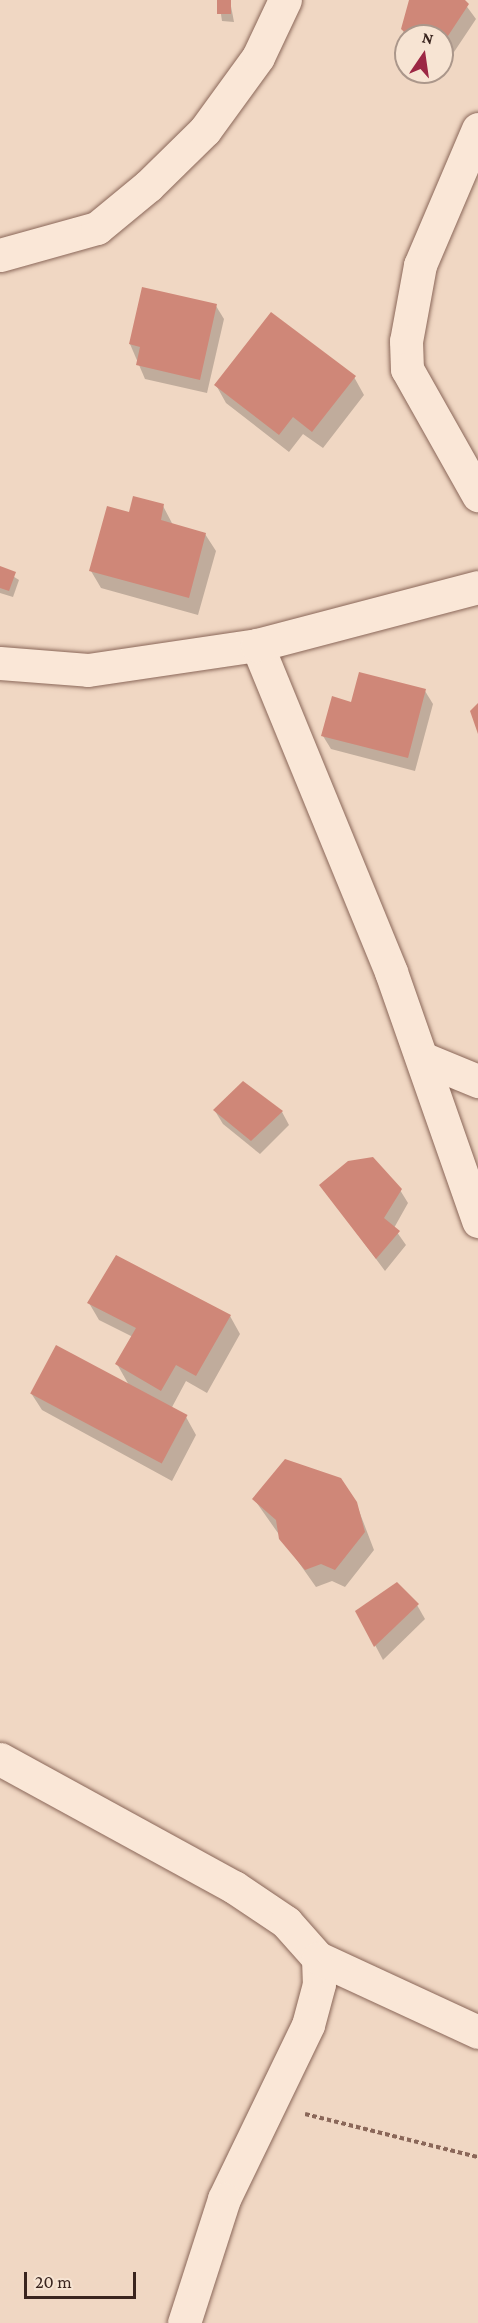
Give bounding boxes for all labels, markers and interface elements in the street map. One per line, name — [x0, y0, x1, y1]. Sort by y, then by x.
north arrow — [394, 24, 454, 84]
text: N — [420, 28, 435, 47]
scale bar — [27, 2260, 140, 2298]
text: 20 m — [35, 2272, 72, 2292]

